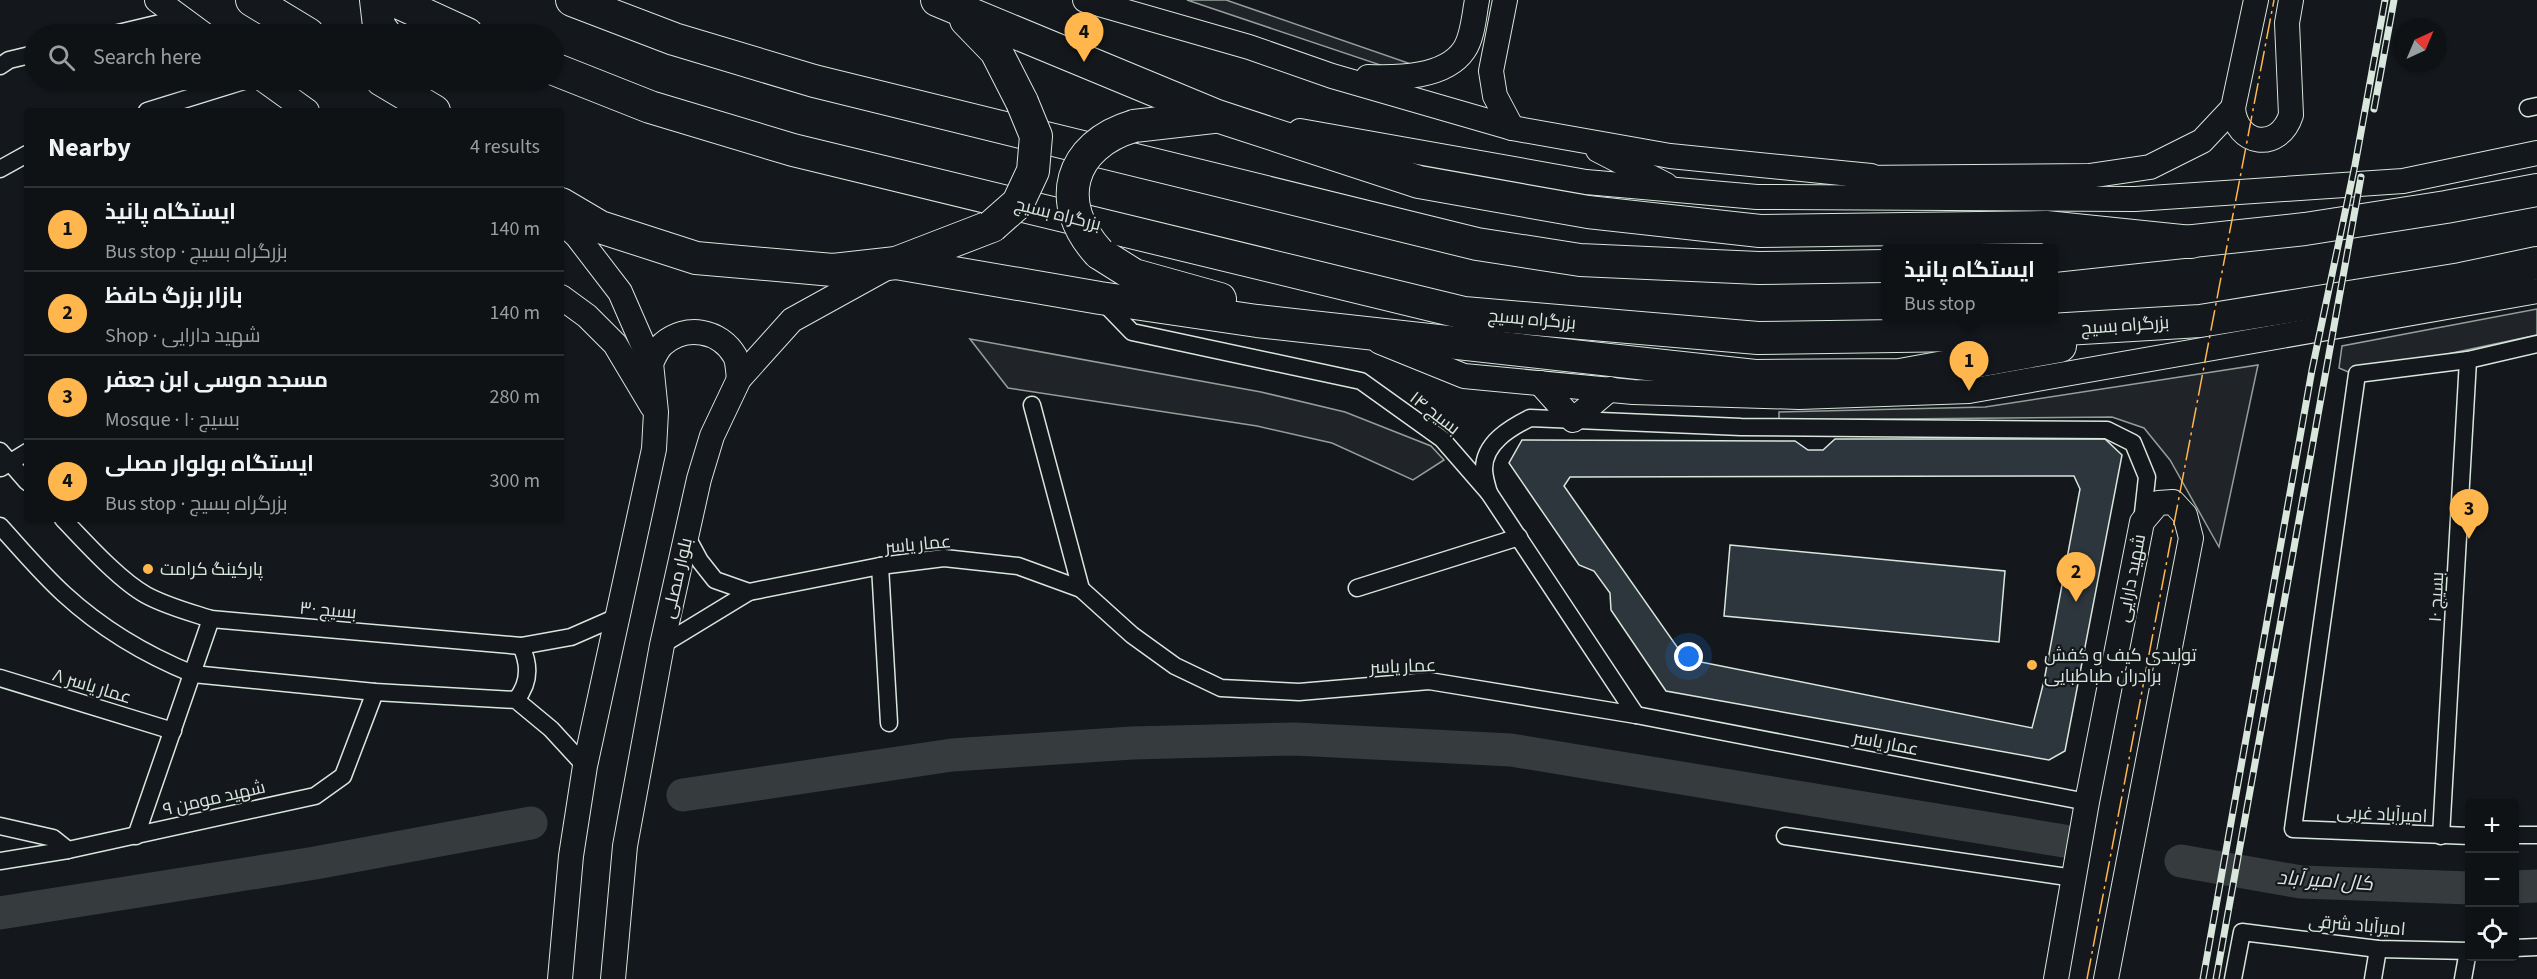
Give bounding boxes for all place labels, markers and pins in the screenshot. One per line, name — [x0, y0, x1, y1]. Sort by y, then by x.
pin: 4 — [1064, 13, 1104, 62]
pin: 1 — [1950, 342, 1988, 391]
pin: 3 — [2450, 490, 2488, 539]
pin: 2 — [2056, 552, 2096, 602]
place label: پارکینگ کرامت — [160, 557, 263, 582]
marker: پارکینگ کرامت — [141, 562, 155, 576]
place label: تولیدی کیف و کفش برادران طباطبایی — [2044, 643, 2197, 689]
marker: تولیدی کیف و کفش برادران طباطبایی — [2025, 658, 2039, 672]

